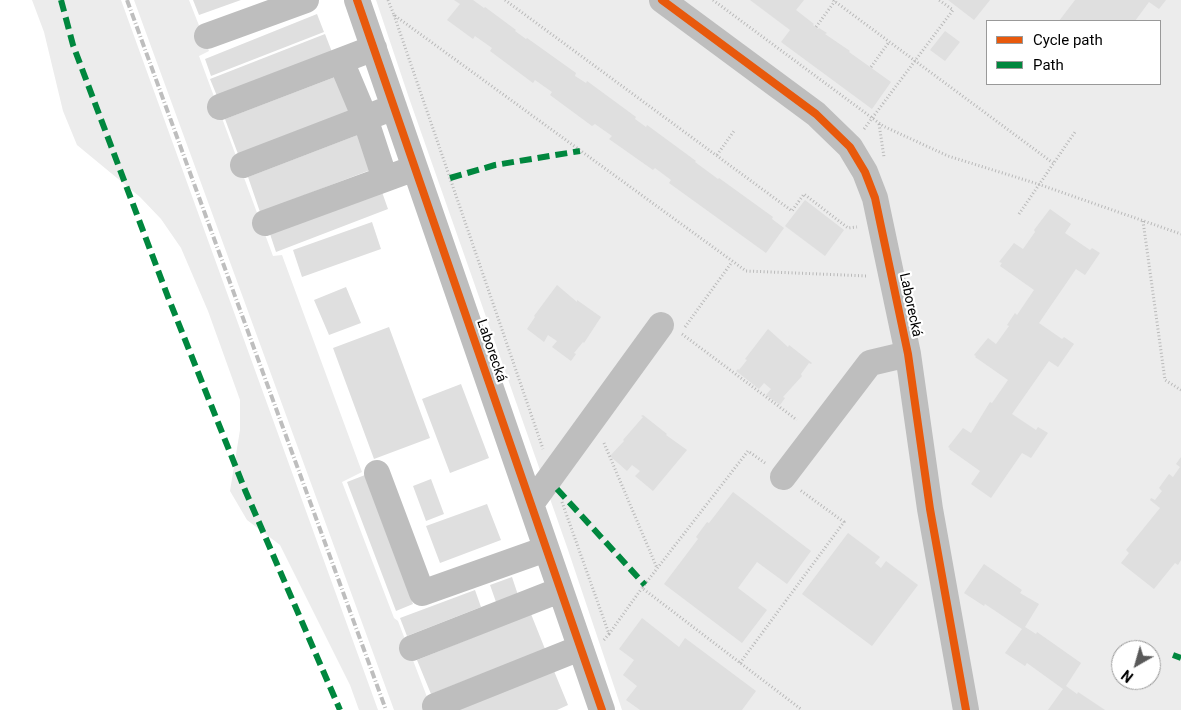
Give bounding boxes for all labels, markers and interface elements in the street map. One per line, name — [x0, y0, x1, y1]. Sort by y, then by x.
legend — [986, 20, 1161, 85]
text: Cycle path — [1033, 31, 1103, 49]
text: Path — [1033, 56, 1064, 74]
street label: Laborecká — [895, 271, 925, 339]
street label: Laborecká — [472, 317, 510, 385]
north arrow — [1111, 640, 1161, 690]
text: N — [1119, 667, 1136, 685]

